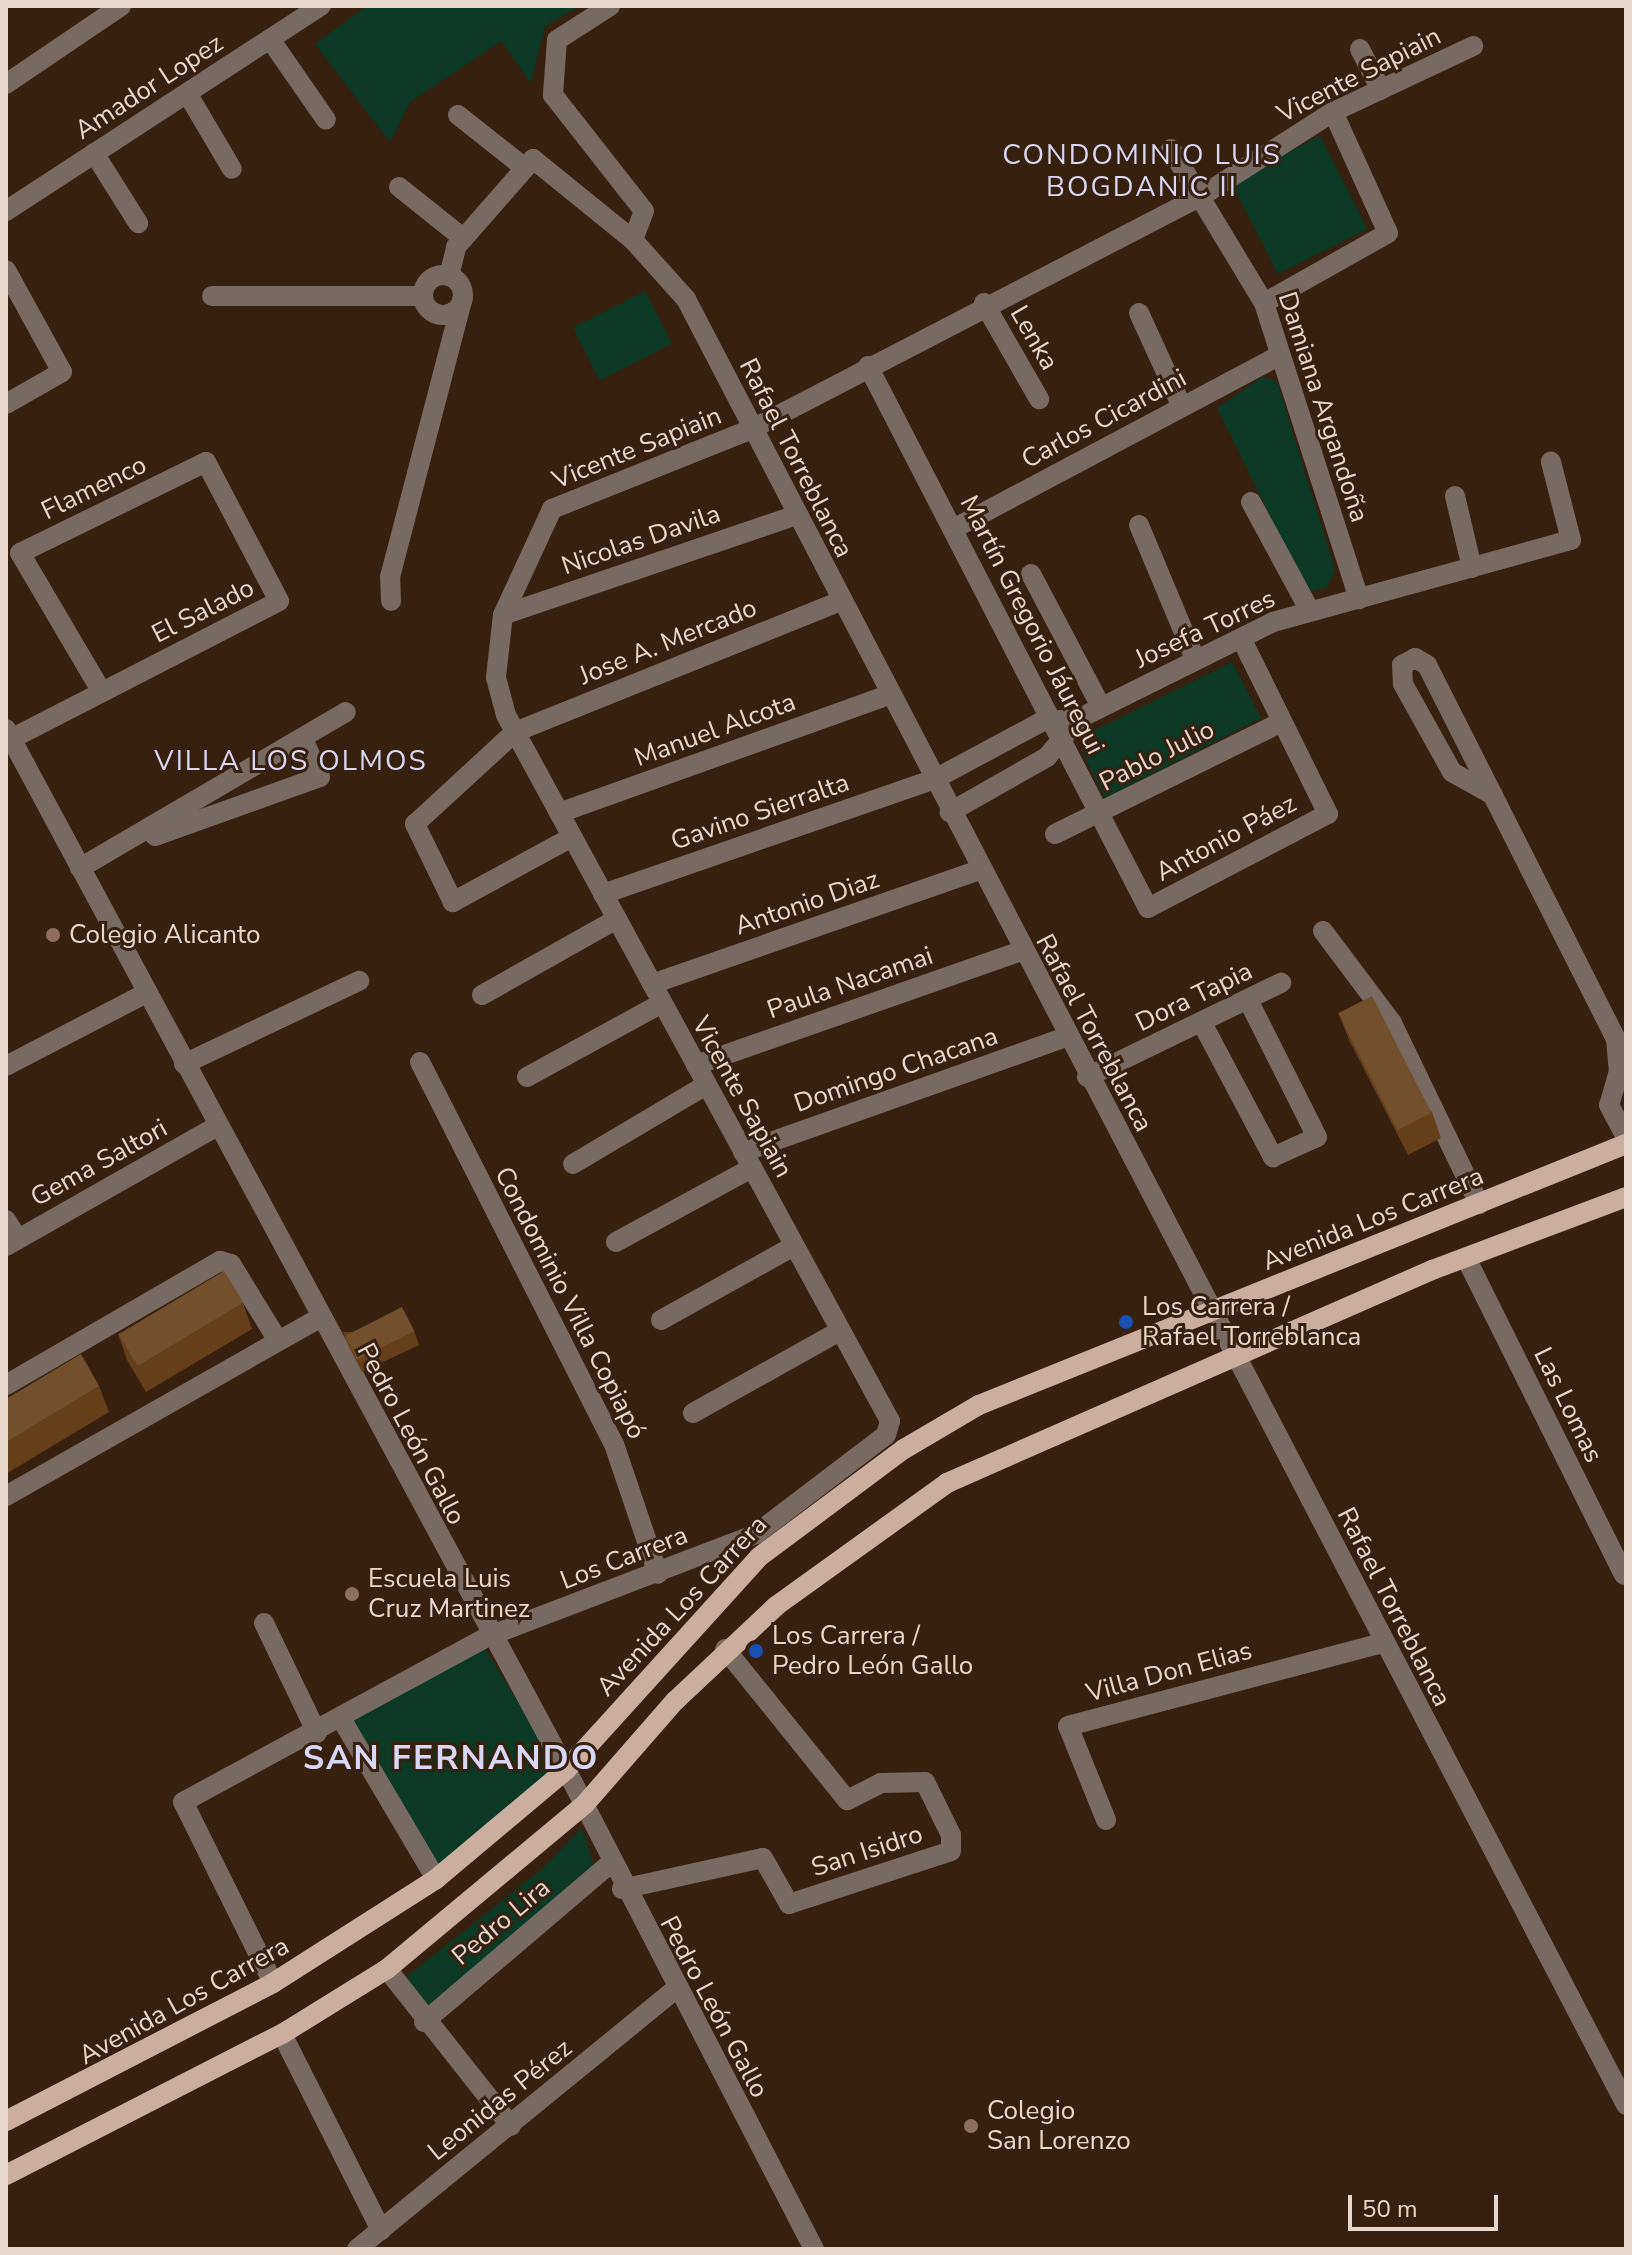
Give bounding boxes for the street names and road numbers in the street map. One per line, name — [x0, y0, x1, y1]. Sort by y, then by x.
street label: Vicente Sapiain — [1272, 20, 1446, 130]
street label: Amador Lopez — [69, 28, 229, 146]
street label: Damiana Argandoña — [1271, 288, 1375, 526]
street label: Lenka — [1003, 300, 1065, 376]
street label: Rafael Torreblanca — [732, 353, 860, 563]
street label: Carlos Cicardini — [1016, 363, 1192, 475]
street label: Vicente Sapiain — [548, 400, 726, 496]
street label: Flamenco — [36, 449, 152, 527]
street label: Martín Gregorio Jáuregui — [953, 490, 1111, 760]
street label: Nicolas Davila — [557, 498, 725, 582]
street label: El Salado — [147, 572, 259, 650]
street label: Josefa Torres — [1130, 583, 1280, 675]
street label: Jose A. Mercado — [575, 592, 761, 692]
street label: Manuel Alcota — [630, 686, 800, 774]
street label: Pablo Julio — [1094, 714, 1220, 798]
street label: Gavino Sierralta — [667, 767, 853, 857]
street label: Antonio Páez — [1150, 788, 1302, 888]
street label: Antonio Diaz — [731, 864, 883, 942]
street label: Rafael Torreblanca — [1029, 929, 1159, 1137]
street label: Paula Nacamai — [763, 940, 937, 1026]
street label: Dora Tapia — [1131, 955, 1257, 1039]
street label: Vicente Sapiain — [685, 1011, 799, 1183]
street label: Domingo Chacana — [790, 1020, 1002, 1120]
street label: Gema Saltori — [25, 1113, 173, 1213]
street label: Avenida Los Carrera — [1258, 1160, 1488, 1278]
street label: Condominio Villa Copiapó — [488, 1162, 652, 1444]
street label: Pedro León Gallo — [350, 1338, 472, 1530]
street label: Las Lomas — [1527, 1342, 1609, 1468]
street label: Rafael Torreblanca — [1330, 1502, 1458, 1712]
street label: Avenida Los Carrera — [590, 1509, 774, 1703]
street label: Los Carrera — [556, 1519, 692, 1597]
street label: Villa Don Elias — [1083, 1635, 1255, 1709]
street label: San Isidro — [807, 1818, 927, 1884]
street label: Pedro Lira — [446, 1872, 556, 1972]
street label: Pedro León Gallo — [653, 1911, 775, 2103]
street label: Avenida Los Carrera — [73, 1930, 295, 2072]
street label: Leonidas Pérez — [422, 2033, 578, 2167]

